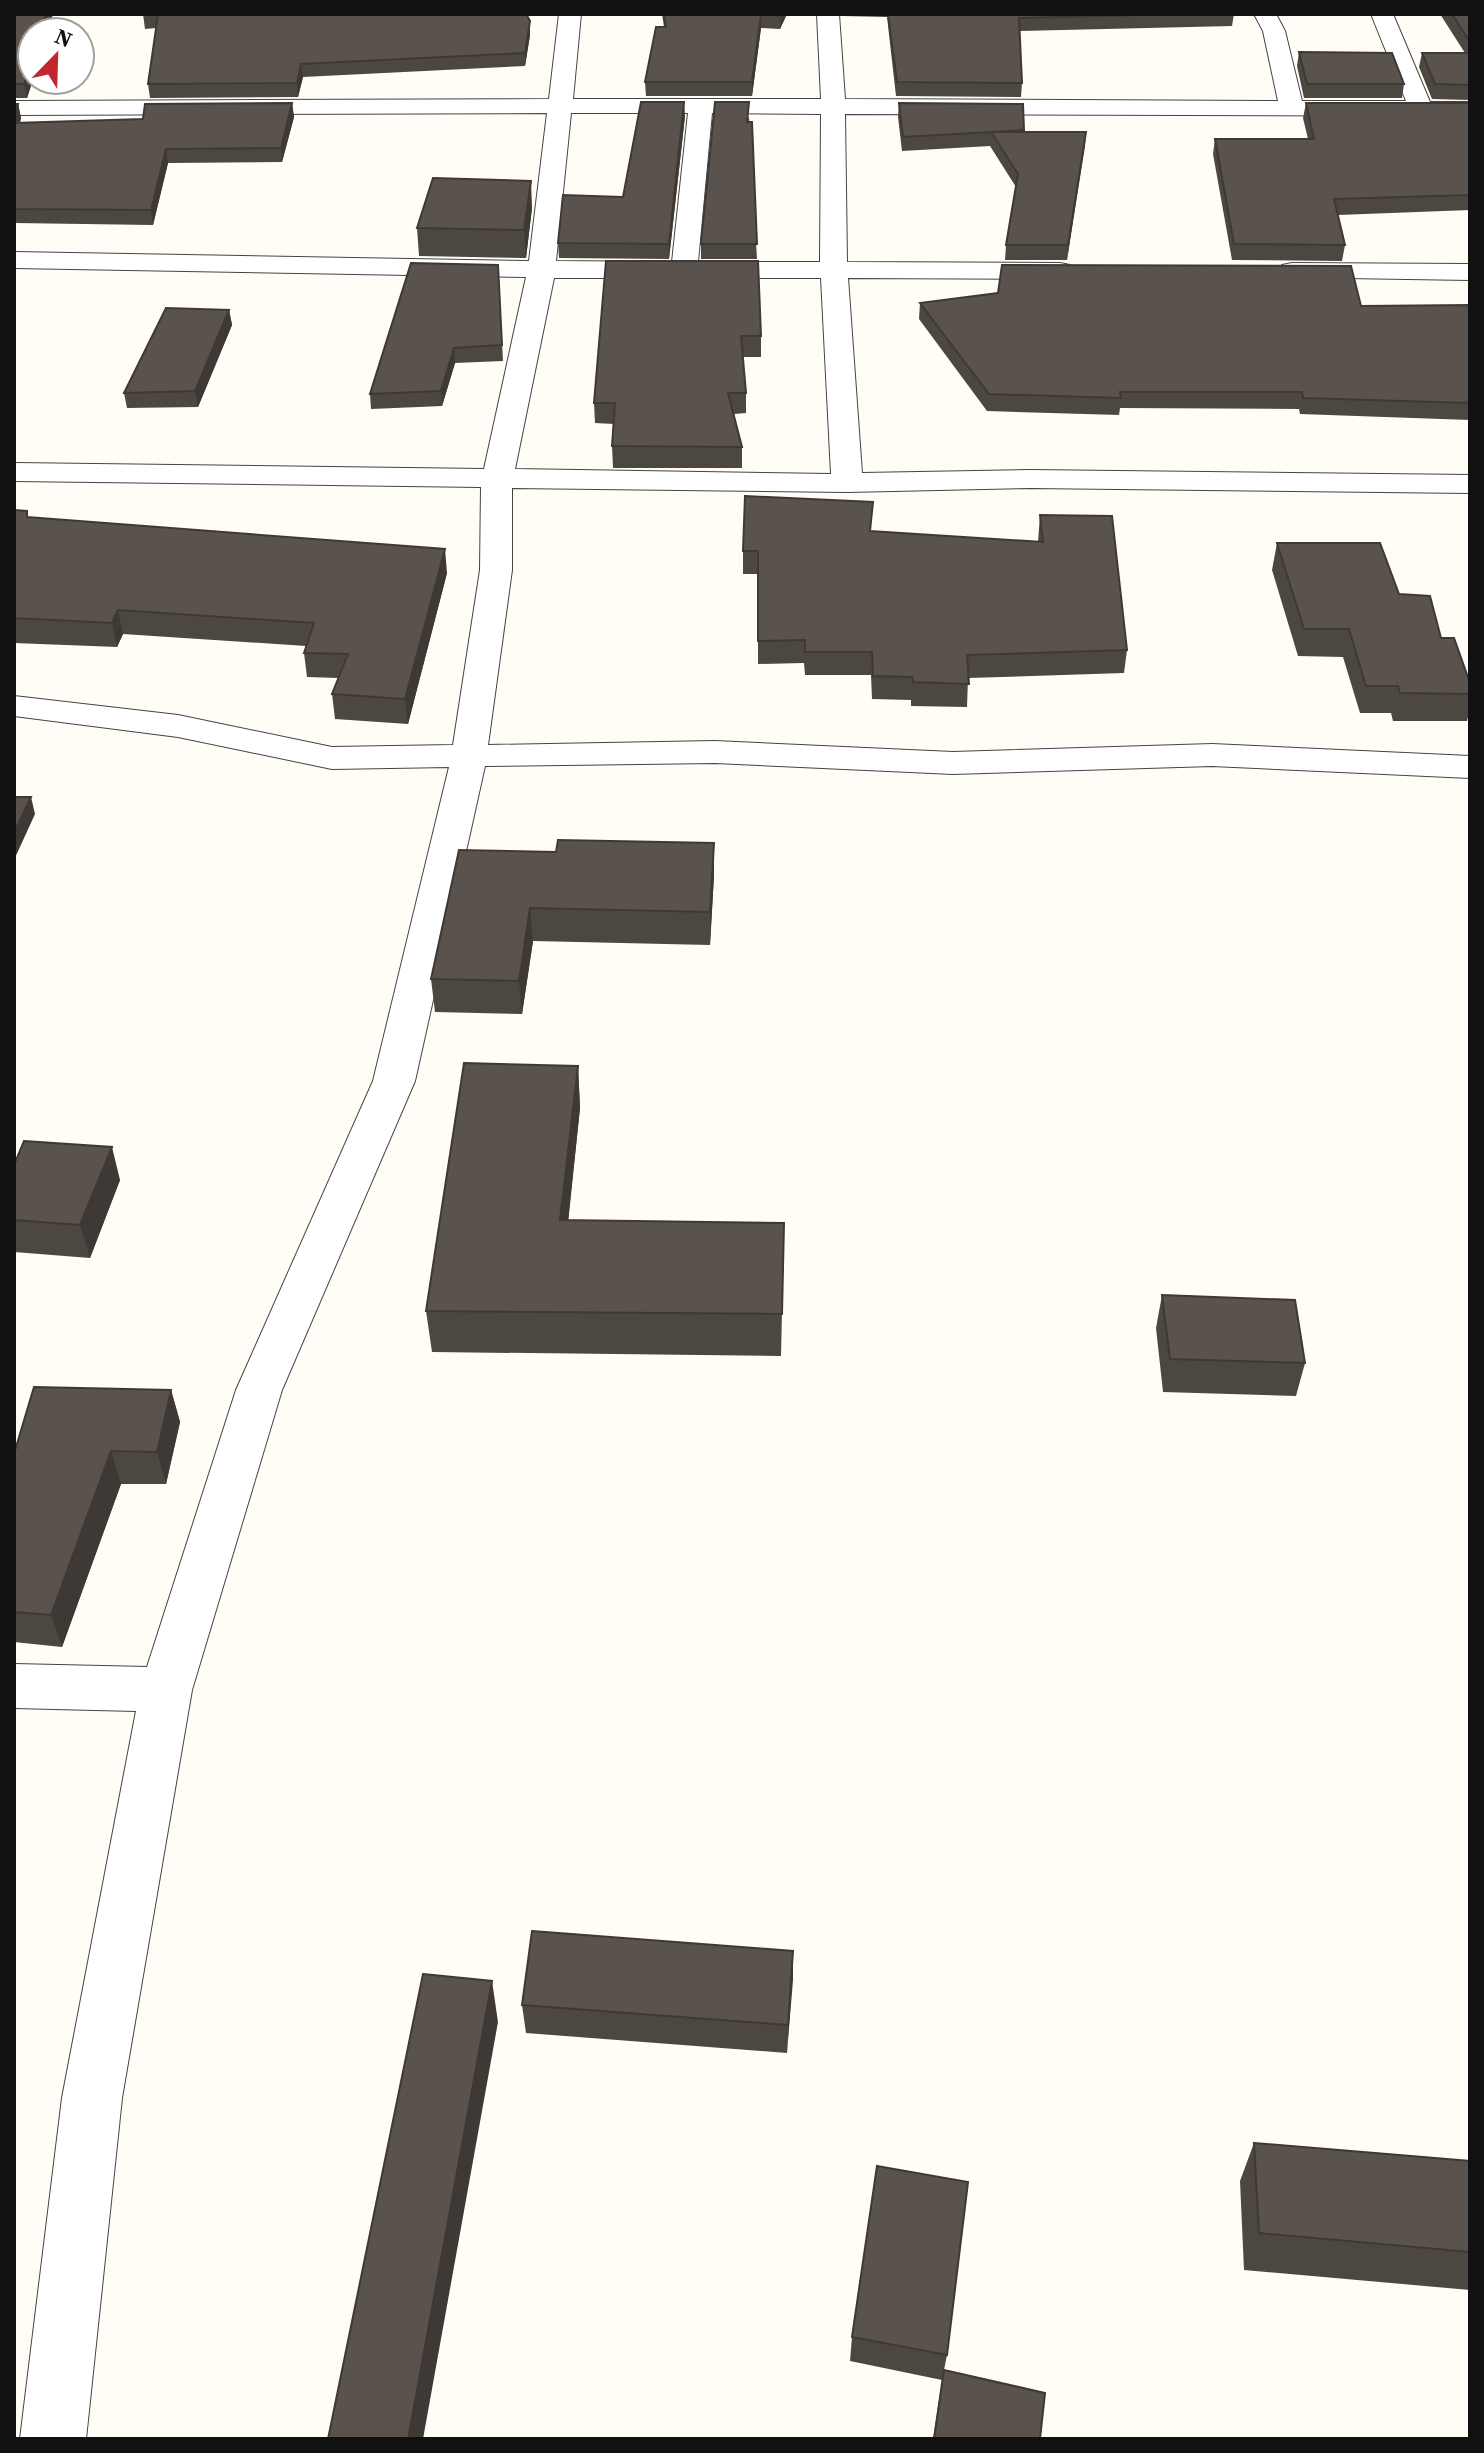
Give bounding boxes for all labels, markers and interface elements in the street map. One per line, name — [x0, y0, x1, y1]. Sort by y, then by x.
north arrow — [16, 16, 96, 96]
text: N — [51, 21, 77, 55]

